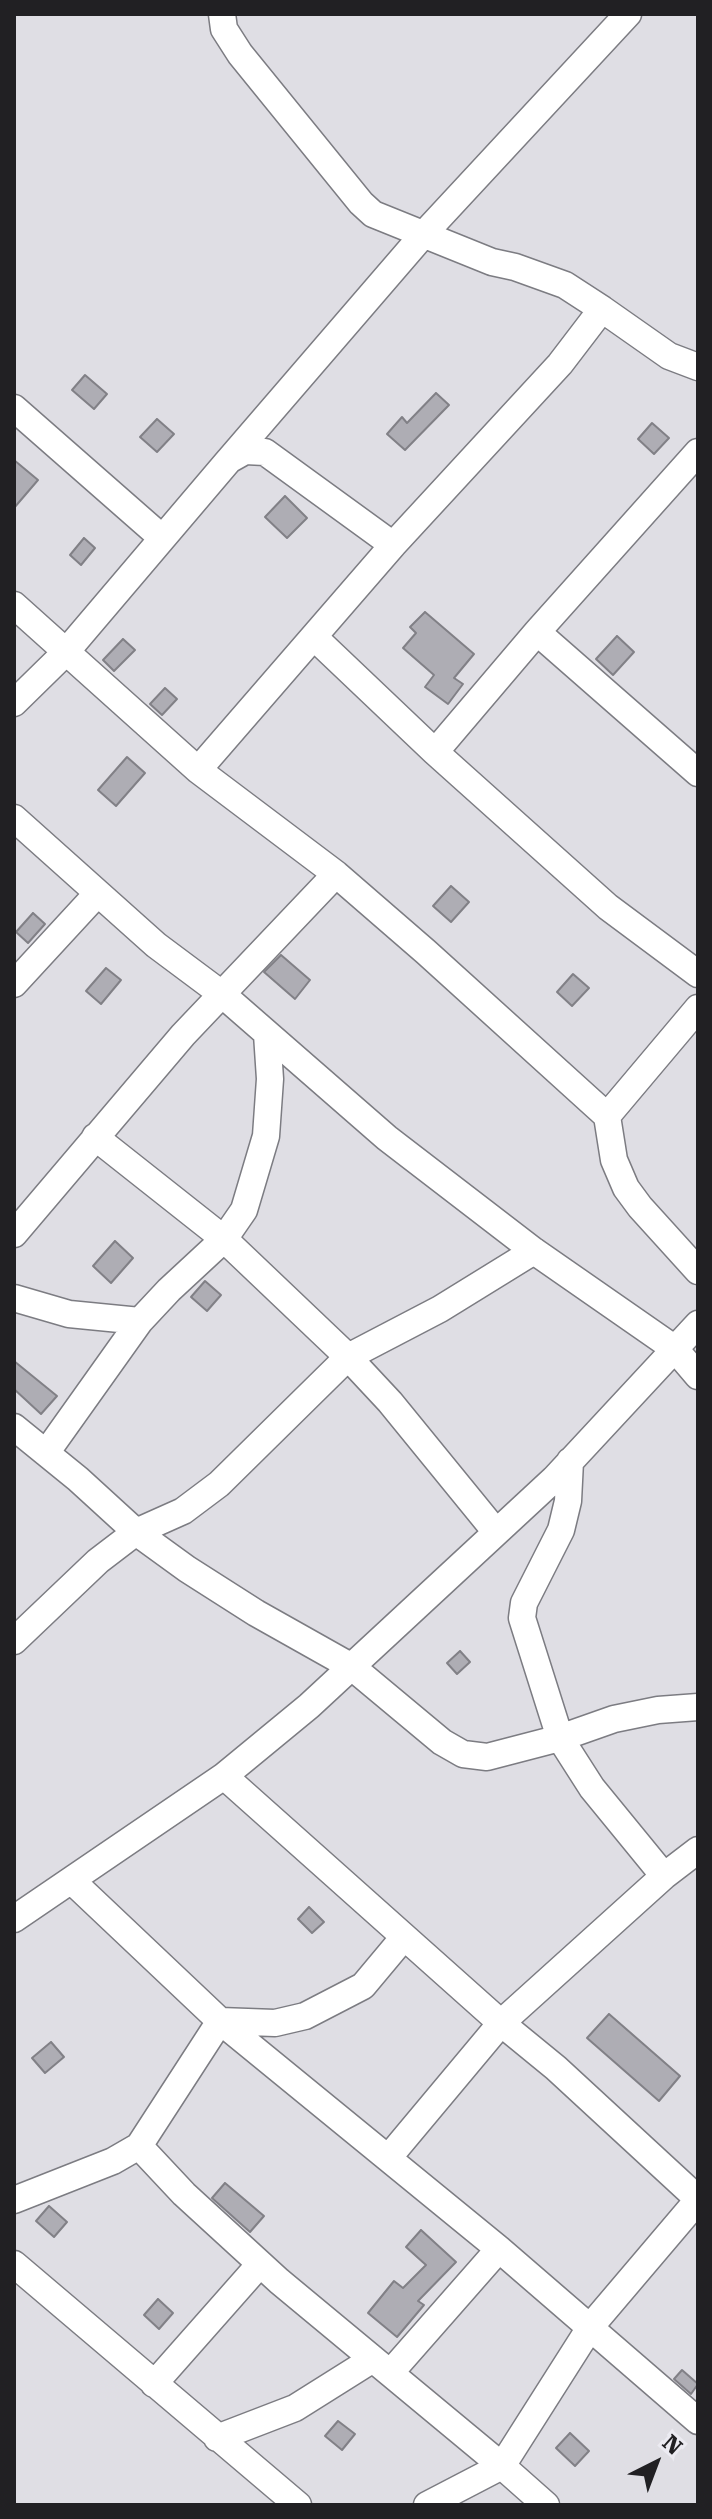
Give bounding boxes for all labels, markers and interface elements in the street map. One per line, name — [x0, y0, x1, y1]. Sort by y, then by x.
north arrow — [616, 2423, 696, 2503]
text: N — [658, 2430, 687, 2460]

